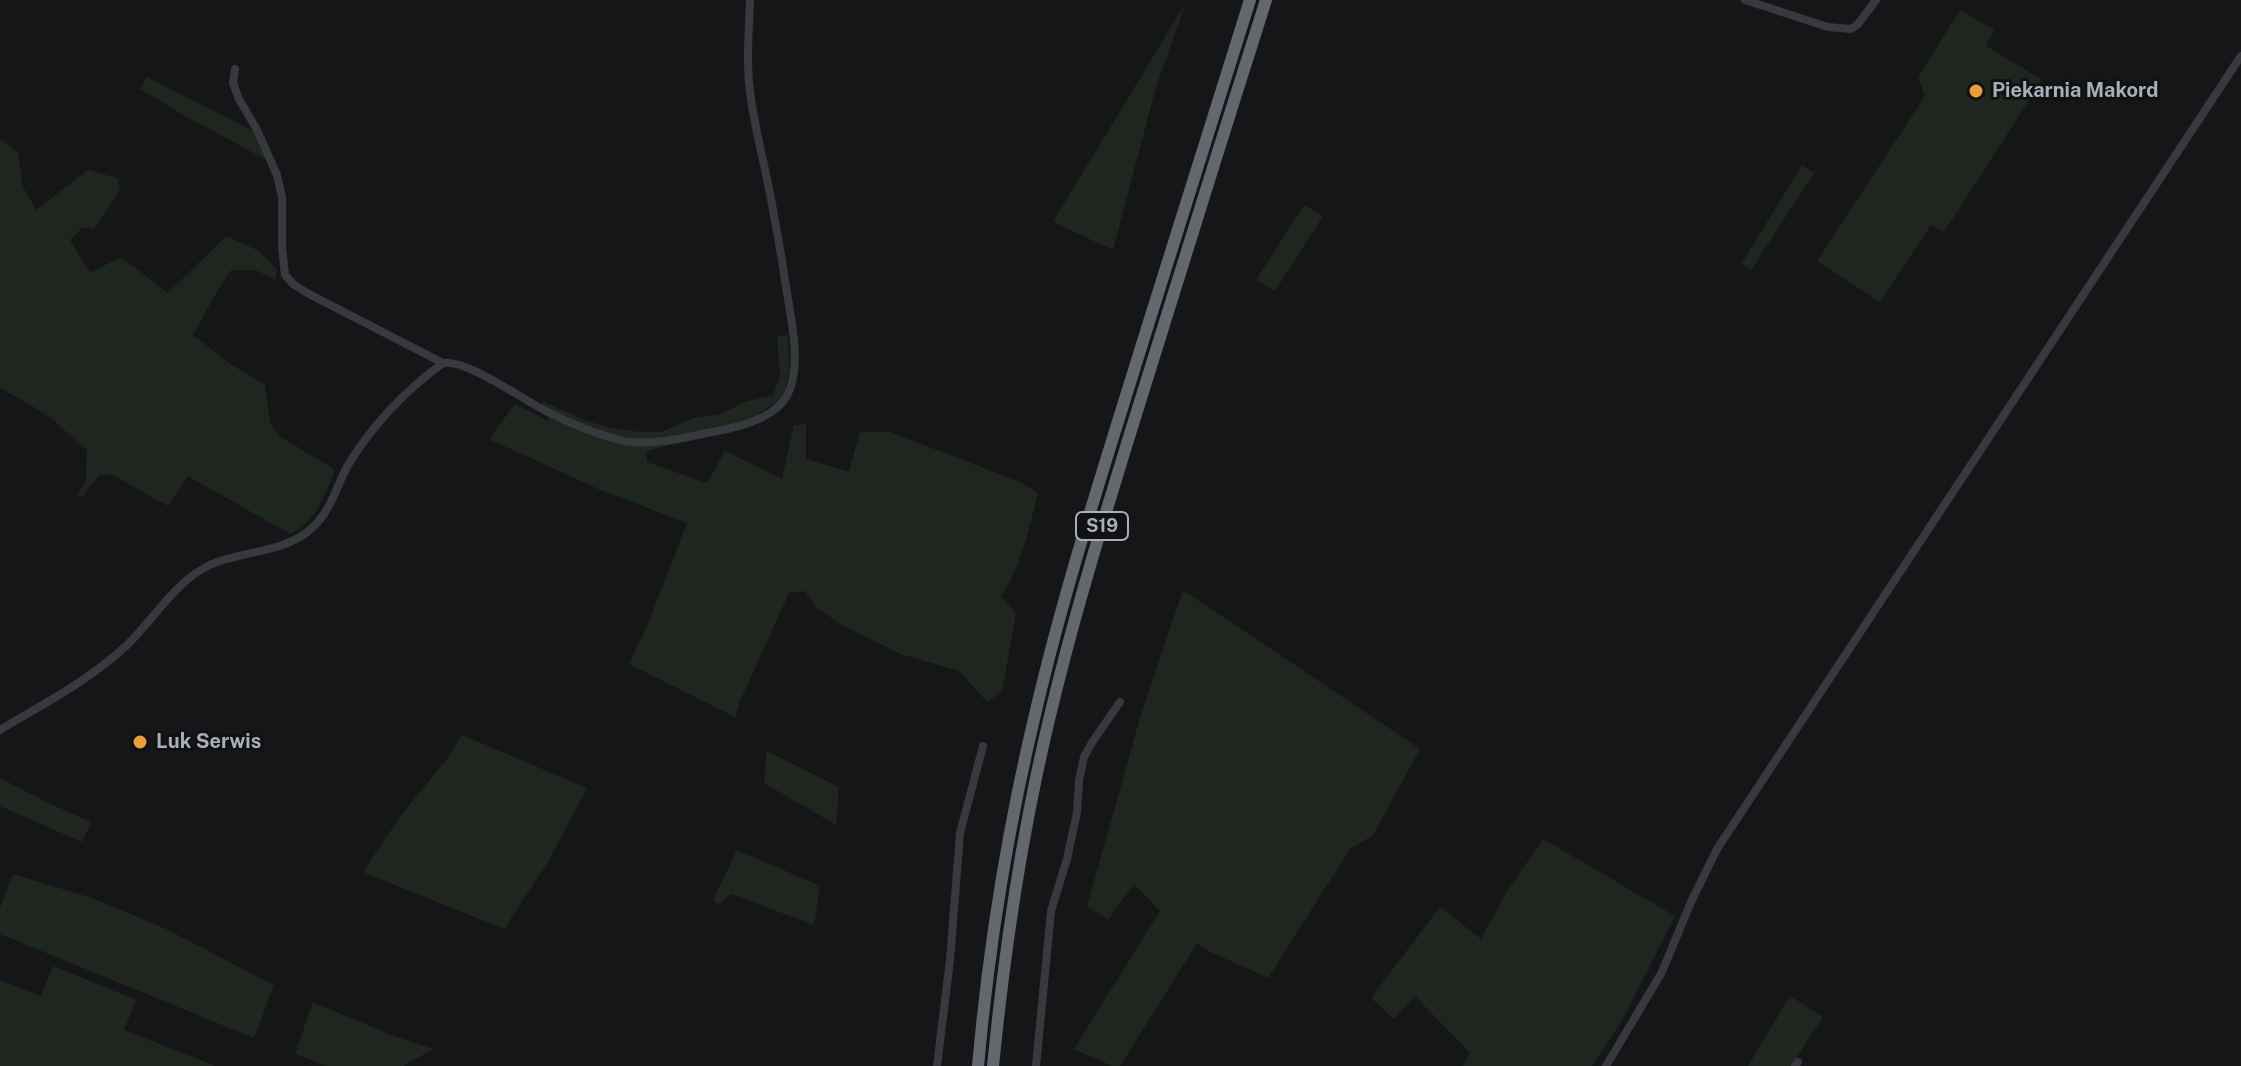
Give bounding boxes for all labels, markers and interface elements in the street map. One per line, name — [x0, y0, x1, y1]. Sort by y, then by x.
place label: Piekarnia Makord — [1992, 79, 2158, 103]
marker: Piekarnia Makord — [1967, 82, 1985, 100]
road number: S19 — [1076, 512, 1128, 540]
place label: Luk Serwis — [156, 730, 261, 754]
marker: Luk Serwis — [131, 733, 149, 751]

